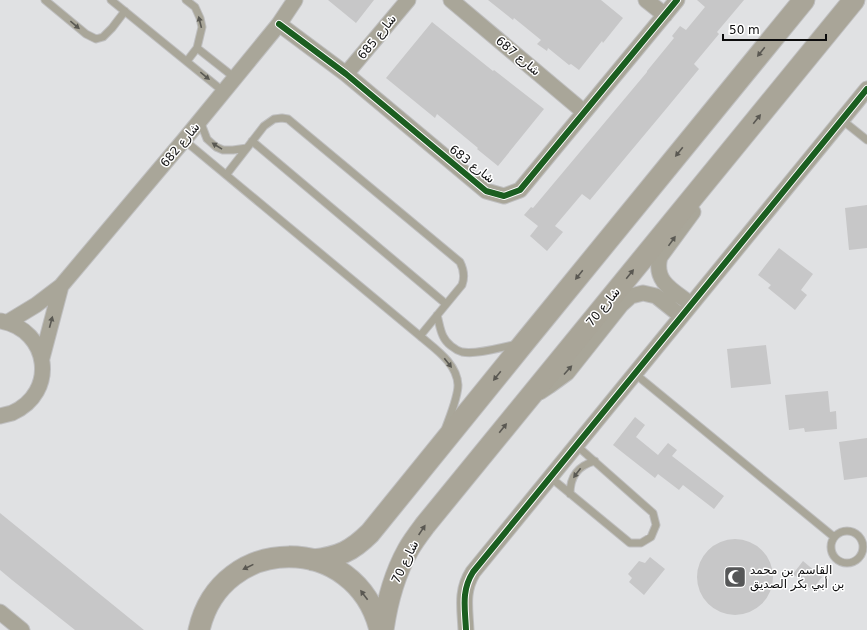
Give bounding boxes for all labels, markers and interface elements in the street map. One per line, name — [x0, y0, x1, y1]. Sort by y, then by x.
street label: شارع 685 — [355, 12, 400, 63]
one-way arrow — [197, 15, 203, 27]
scale bar — [723, 16, 826, 42]
one-way arrow — [69, 20, 80, 29]
text: 50 m — [729, 23, 760, 37]
street label: شارع 687 — [492, 33, 543, 79]
one-way arrow — [757, 46, 766, 57]
one-way arrow — [200, 72, 211, 81]
one-way arrow — [753, 114, 761, 125]
street label: شارع 682 — [157, 120, 203, 171]
street label: شارع 683 — [446, 142, 497, 187]
one-way arrow — [211, 143, 223, 150]
one-way arrow — [675, 147, 684, 158]
one-way arrow — [668, 236, 676, 247]
one-way arrow — [626, 268, 634, 279]
one-way arrow — [575, 269, 584, 280]
street label: شارع 70 — [583, 285, 624, 330]
one-way arrow — [48, 316, 54, 328]
one-way arrow — [444, 357, 453, 368]
one-way arrow — [563, 365, 573, 375]
one-way arrow — [493, 370, 501, 381]
one-way arrow — [499, 423, 508, 434]
one-way arrow — [572, 468, 581, 479]
one-way arrow — [418, 524, 426, 535]
street label: شارع 70 — [389, 538, 422, 586]
place label: القاسم بن محمد بن أبي بكر الصديق — [750, 563, 844, 592]
one-way arrow — [243, 564, 254, 570]
mosque icon: القاسم بن محمد بن أبي بكر الصديق — [722, 564, 748, 590]
one-way arrow — [360, 589, 368, 600]

